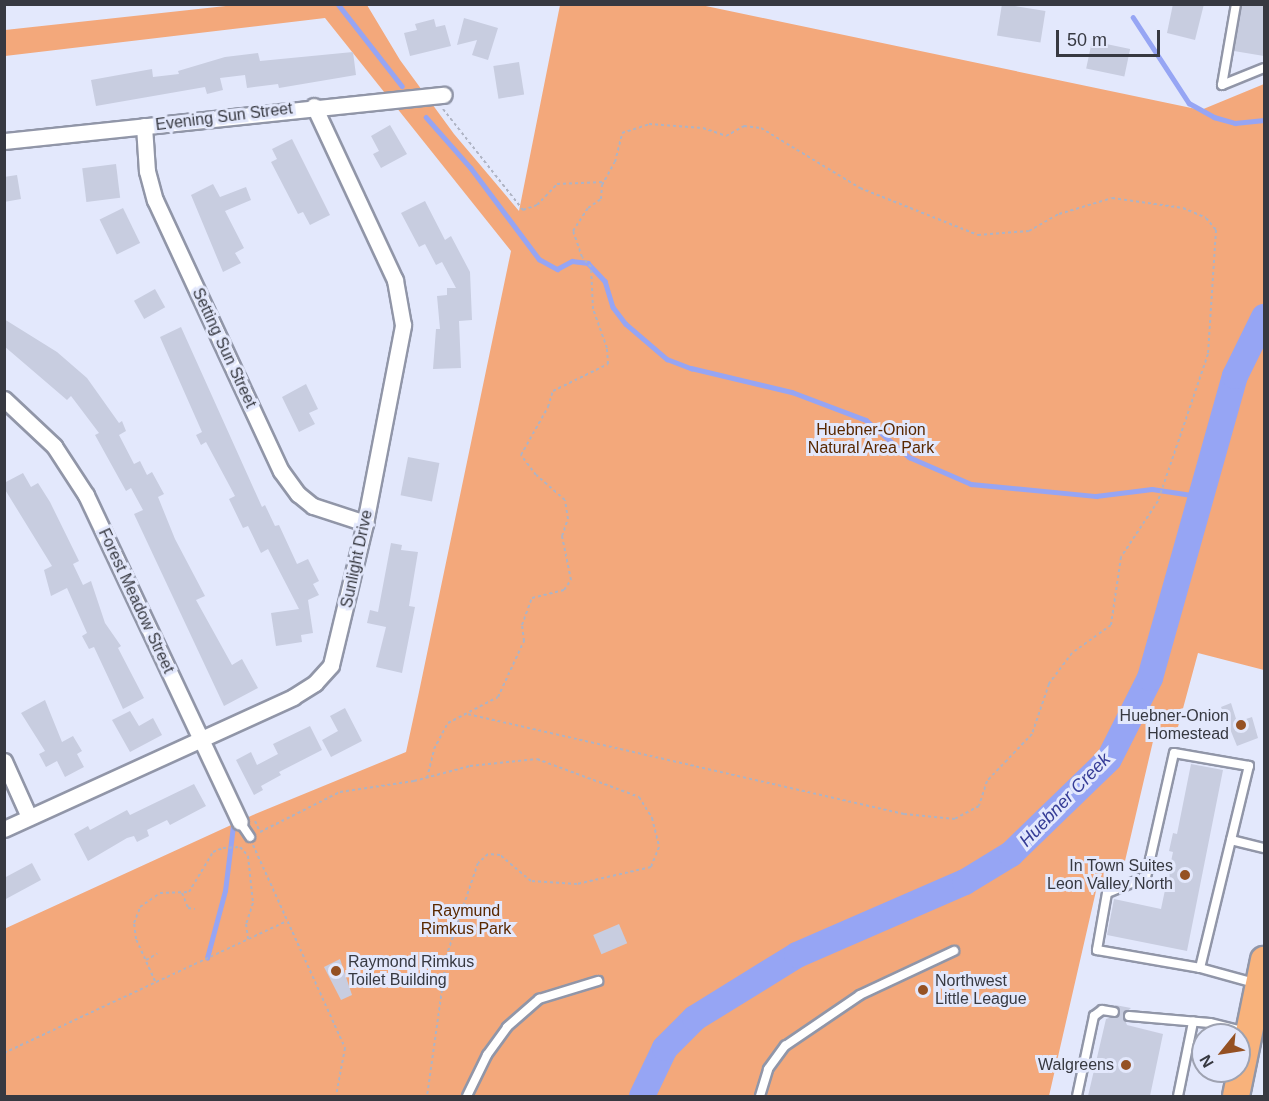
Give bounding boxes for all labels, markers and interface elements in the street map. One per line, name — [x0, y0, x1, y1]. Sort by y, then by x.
scale bar — [1059, 18, 1162, 56]
text: 50 m — [1067, 30, 1107, 50]
street label: Evening Sun Street — [154, 99, 294, 135]
street label: Setting Sun Street — [188, 285, 260, 411]
park label: Huebner-Onion Natural Area Park — [807, 420, 935, 458]
street label: Sunlight Drive — [337, 508, 377, 610]
street label: Forest Meadow Street — [94, 526, 178, 676]
place label: Huebner-Onion Homestead — [1120, 706, 1229, 744]
marker: Huebner-Onion Homestead — [1234, 718, 1248, 732]
water label: Huebner Creek — [1015, 749, 1115, 851]
place label: In Town Suites Leon Valley North — [1047, 856, 1173, 894]
marker: In Town Suites Leon Valley North — [1178, 868, 1192, 882]
park label: Raymund Rimkus Park — [421, 901, 511, 939]
place label: Raymond Rimkus Toilet Building — [348, 952, 474, 990]
marker: Raymond Rimkus Toilet Building — [329, 964, 343, 978]
place label: Northwest Little League — [935, 971, 1027, 1009]
marker: Northwest Little League — [916, 983, 930, 997]
north arrow — [1191, 1023, 1251, 1083]
text: N — [1196, 1052, 1217, 1071]
place label: Walgreens — [1038, 1055, 1114, 1075]
marker: Walgreens — [1119, 1058, 1133, 1072]

